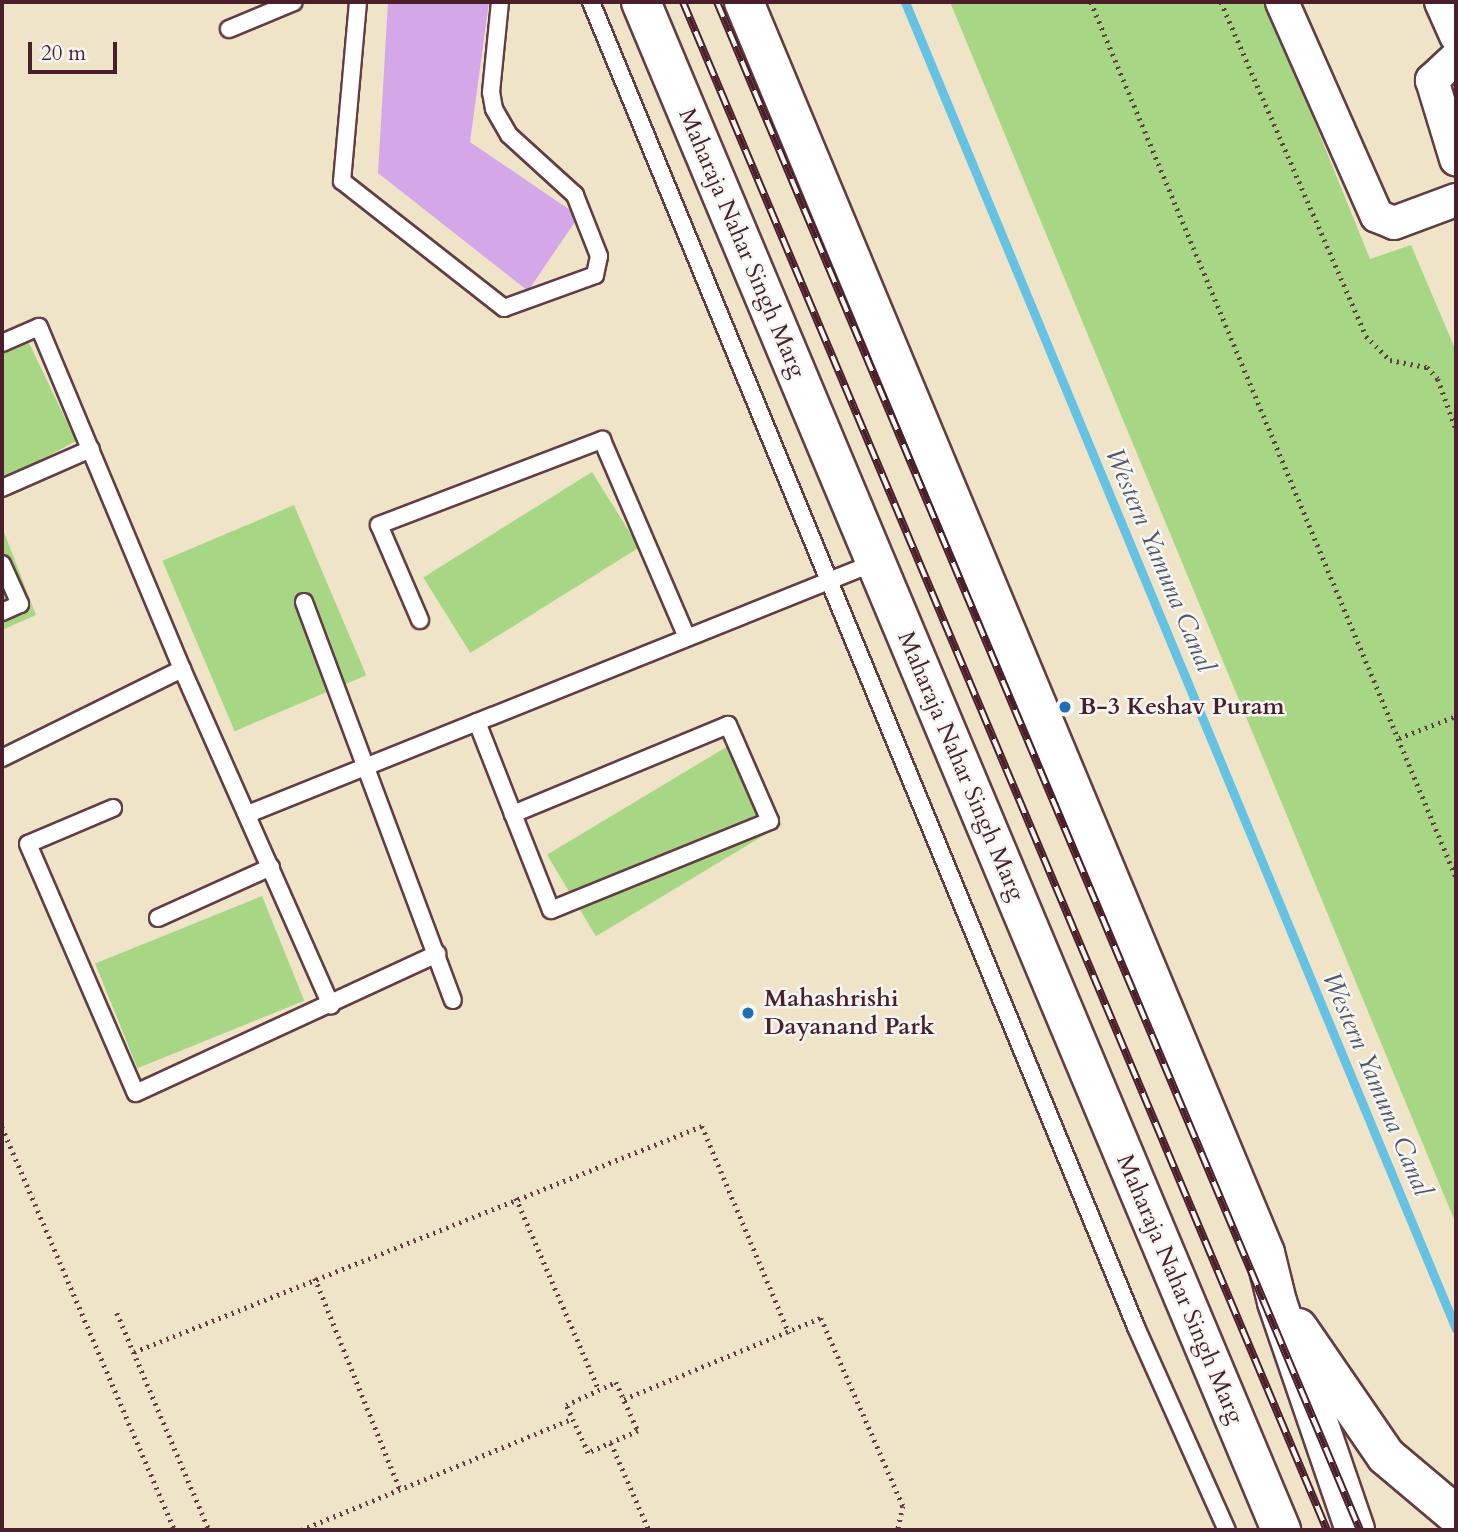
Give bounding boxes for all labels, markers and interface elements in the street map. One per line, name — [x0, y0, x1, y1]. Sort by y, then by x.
scale bar — [32, 28, 121, 72]
text: 20 m — [41, 39, 86, 68]
street label: Maharaja Nahar Singh Marg — [672, 104, 812, 382]
water label: Western Yamuna Canal — [1099, 443, 1221, 677]
street label: Maharaja Nahar Singh Marg — [891, 627, 1031, 905]
place label: B-3 Keshav Puram — [1079, 693, 1285, 721]
marker: B-3 Keshav Puram — [1057, 699, 1073, 715]
water label: Western Yamuna Canal — [1316, 967, 1438, 1201]
place label: Mahashrishi Dayanand Park — [764, 985, 935, 1041]
marker: Mahashrishi Dayanand Park — [738, 1003, 758, 1023]
street label: Maharaja Nahar Singh Marg — [1110, 1150, 1250, 1428]

